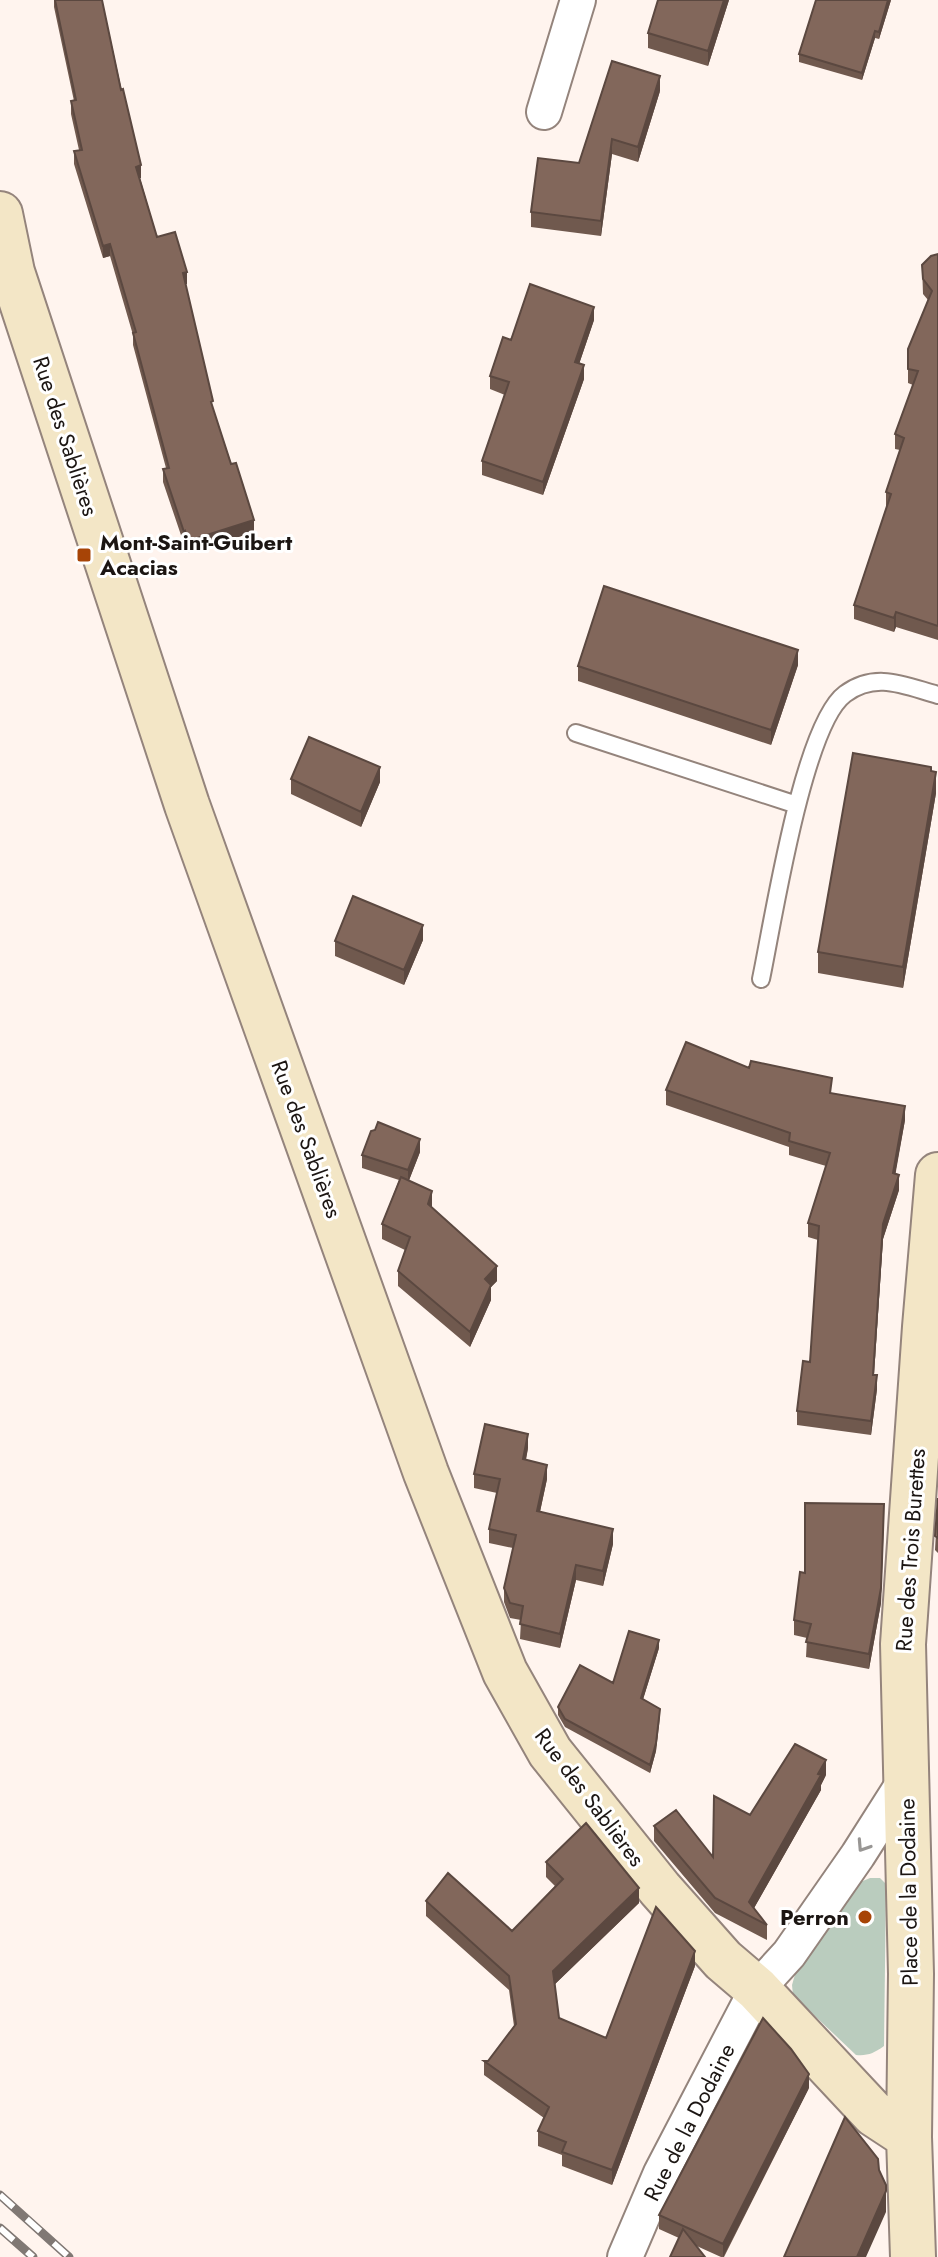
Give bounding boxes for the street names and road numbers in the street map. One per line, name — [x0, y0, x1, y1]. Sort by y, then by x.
street label: Rue des Sablières — [25, 352, 107, 520]
street label: Rue des Sablières — [264, 1056, 350, 1223]
street label: Rue des Trois Burettes — [887, 1447, 933, 1652]
street label: Rue des Sablières — [527, 1721, 653, 1873]
street label: Place de la Dodaine — [890, 1798, 926, 1986]
street label: Rue de la Dodaine — [635, 2038, 743, 2206]

